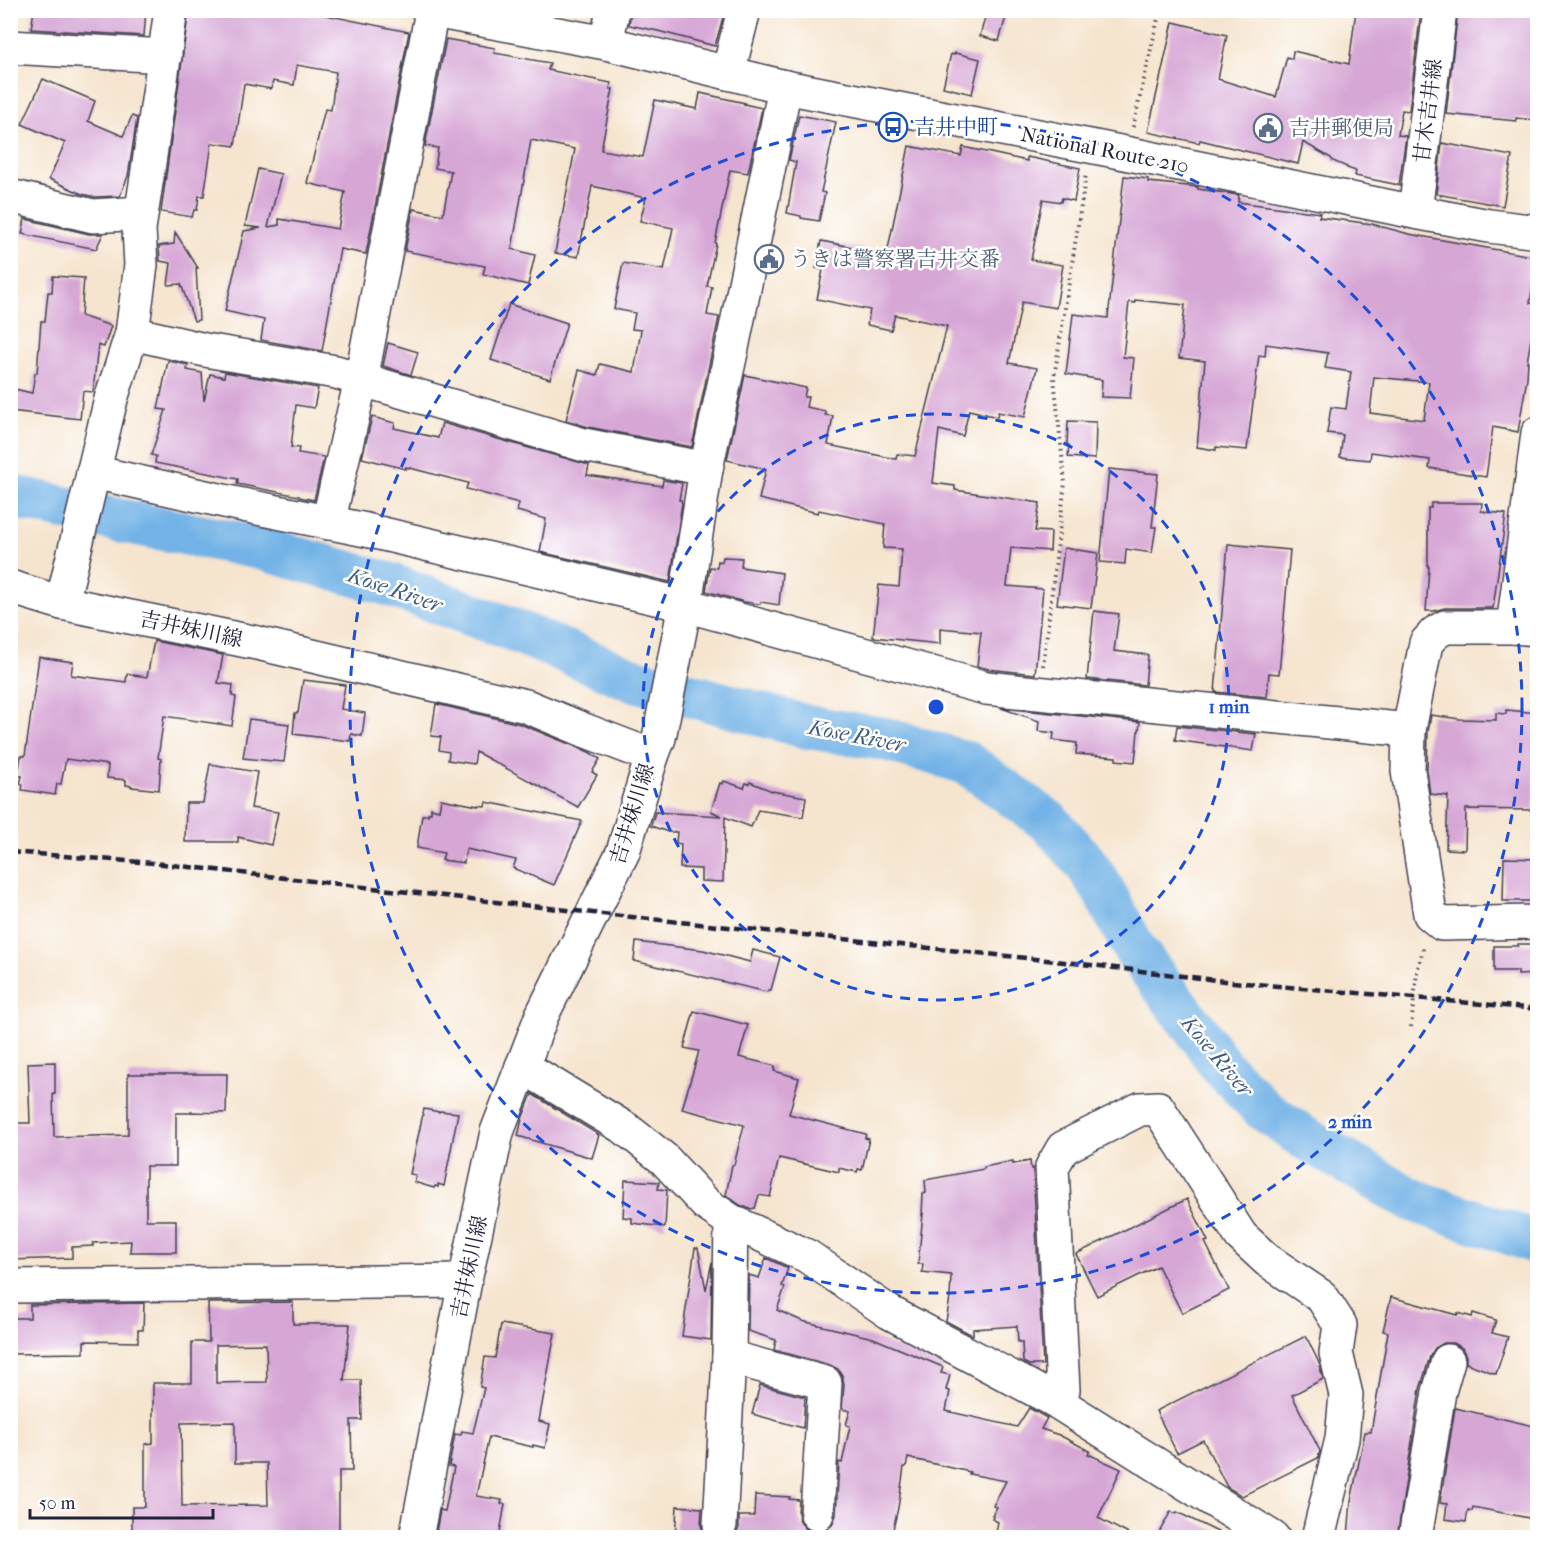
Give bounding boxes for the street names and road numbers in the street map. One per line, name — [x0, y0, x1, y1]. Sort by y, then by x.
street label: 甘木吉井線 — [1410, 57, 1446, 165]
street label: National Route 210 — [1019, 122, 1191, 178]
street label: 吉井妹川線 — [137, 606, 245, 652]
street label: 吉井妹川線 — [605, 760, 659, 868]
street label: 吉井妹川線 — [446, 1213, 492, 1321]

